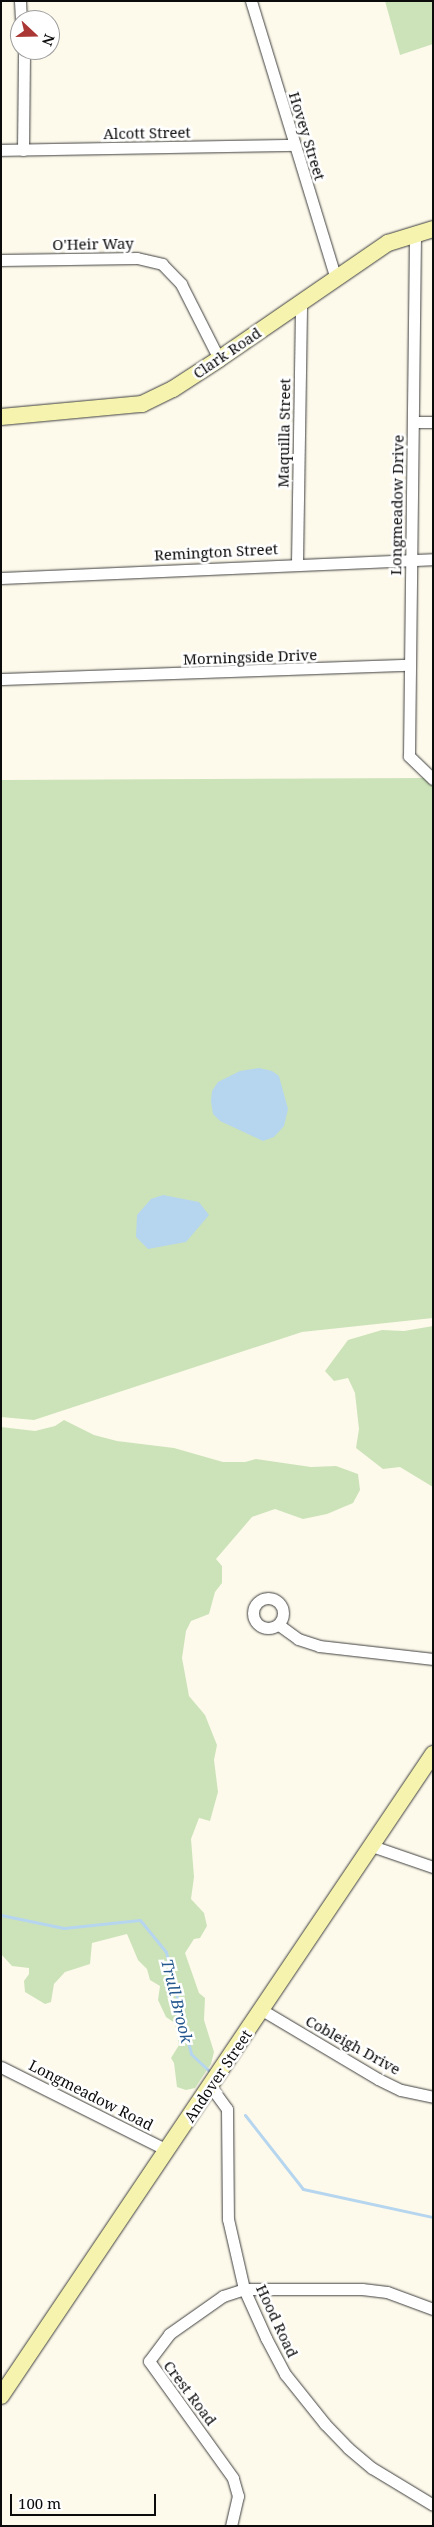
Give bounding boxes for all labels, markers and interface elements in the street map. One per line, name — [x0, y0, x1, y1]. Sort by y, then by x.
north arrow — [10, 10, 60, 60]
text: N — [38, 32, 59, 49]
street label: Hovey Street — [285, 90, 329, 182]
street label: Alcott Street — [103, 123, 191, 143]
street label: O'Heir Way — [52, 234, 134, 254]
street label: Clark Road — [190, 324, 264, 382]
street label: Maquilla Street — [274, 378, 294, 488]
street label: Longmeadow Drive — [387, 435, 407, 575]
street label: Remington Street — [154, 540, 278, 564]
street label: Morningside Drive — [183, 646, 317, 668]
water label: Trull Brook — [157, 1957, 197, 2045]
street label: Cobleigh Drive — [302, 2012, 404, 2078]
street label: Andover Street — [180, 2026, 256, 2126]
street label: Longmeadow Road — [26, 2056, 156, 2134]
street label: Hood Road — [252, 2282, 302, 2360]
street label: Crest Road — [160, 2357, 220, 2429]
scale bar — [12, 2484, 159, 2516]
text: 100 m — [18, 2493, 61, 2513]

